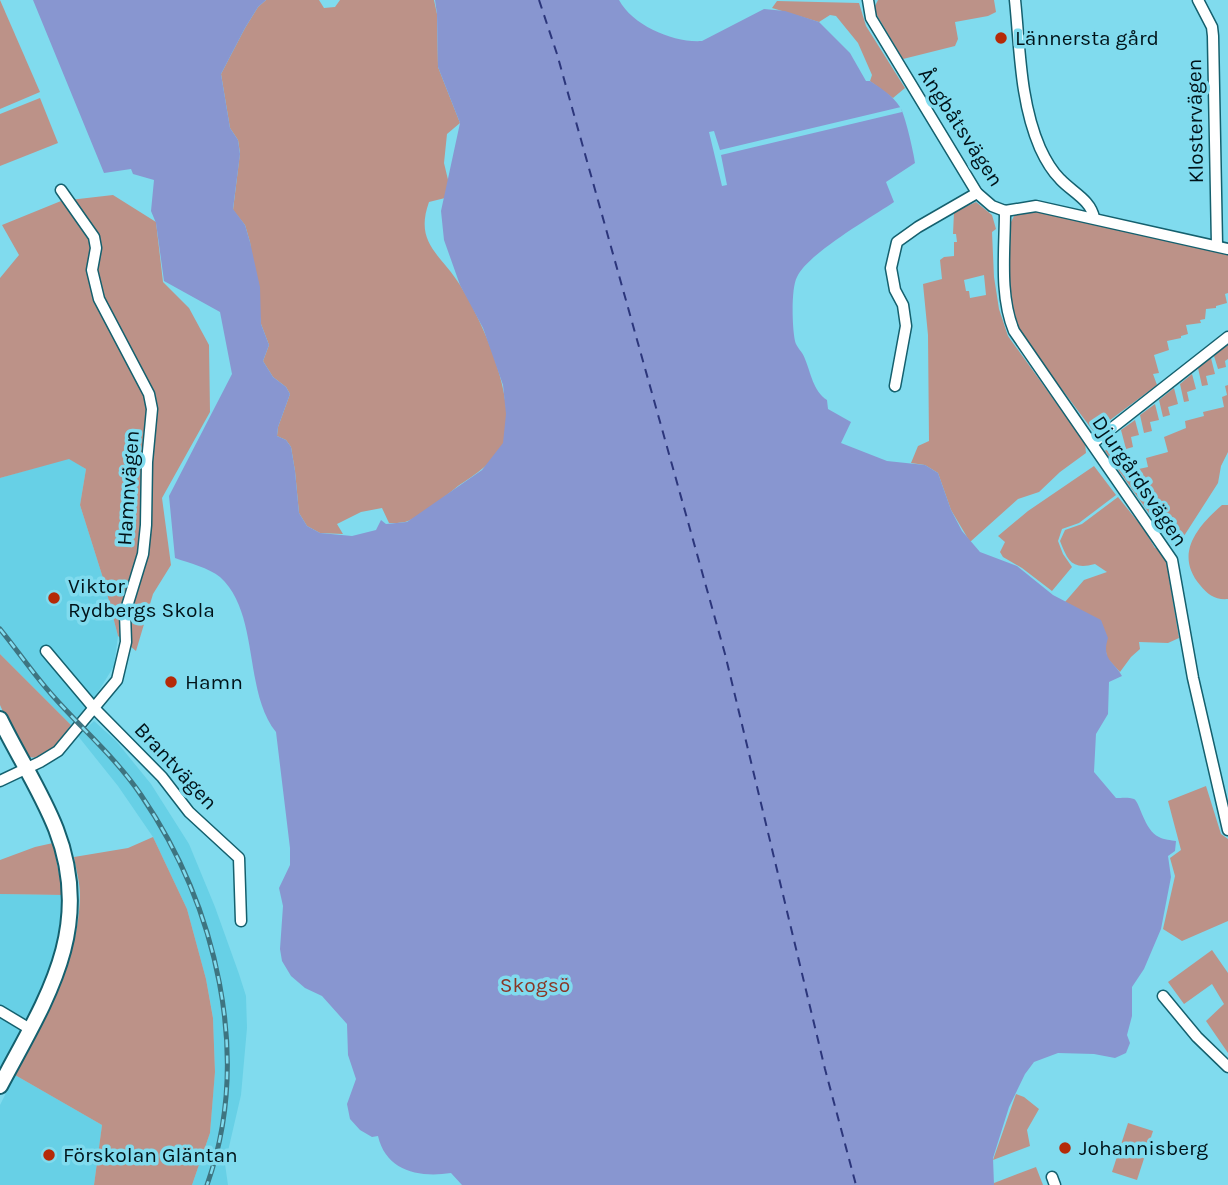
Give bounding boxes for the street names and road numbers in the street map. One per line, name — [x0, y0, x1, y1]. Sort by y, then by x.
street label: Klostervägen — [1182, 58, 1208, 184]
street label: Ångbåtsvägen — [914, 63, 1008, 191]
street label: Djurgårdsvägen — [1087, 411, 1193, 551]
street label: Hamnvägen — [112, 430, 144, 546]
street label: Brantvägen — [130, 718, 222, 814]

